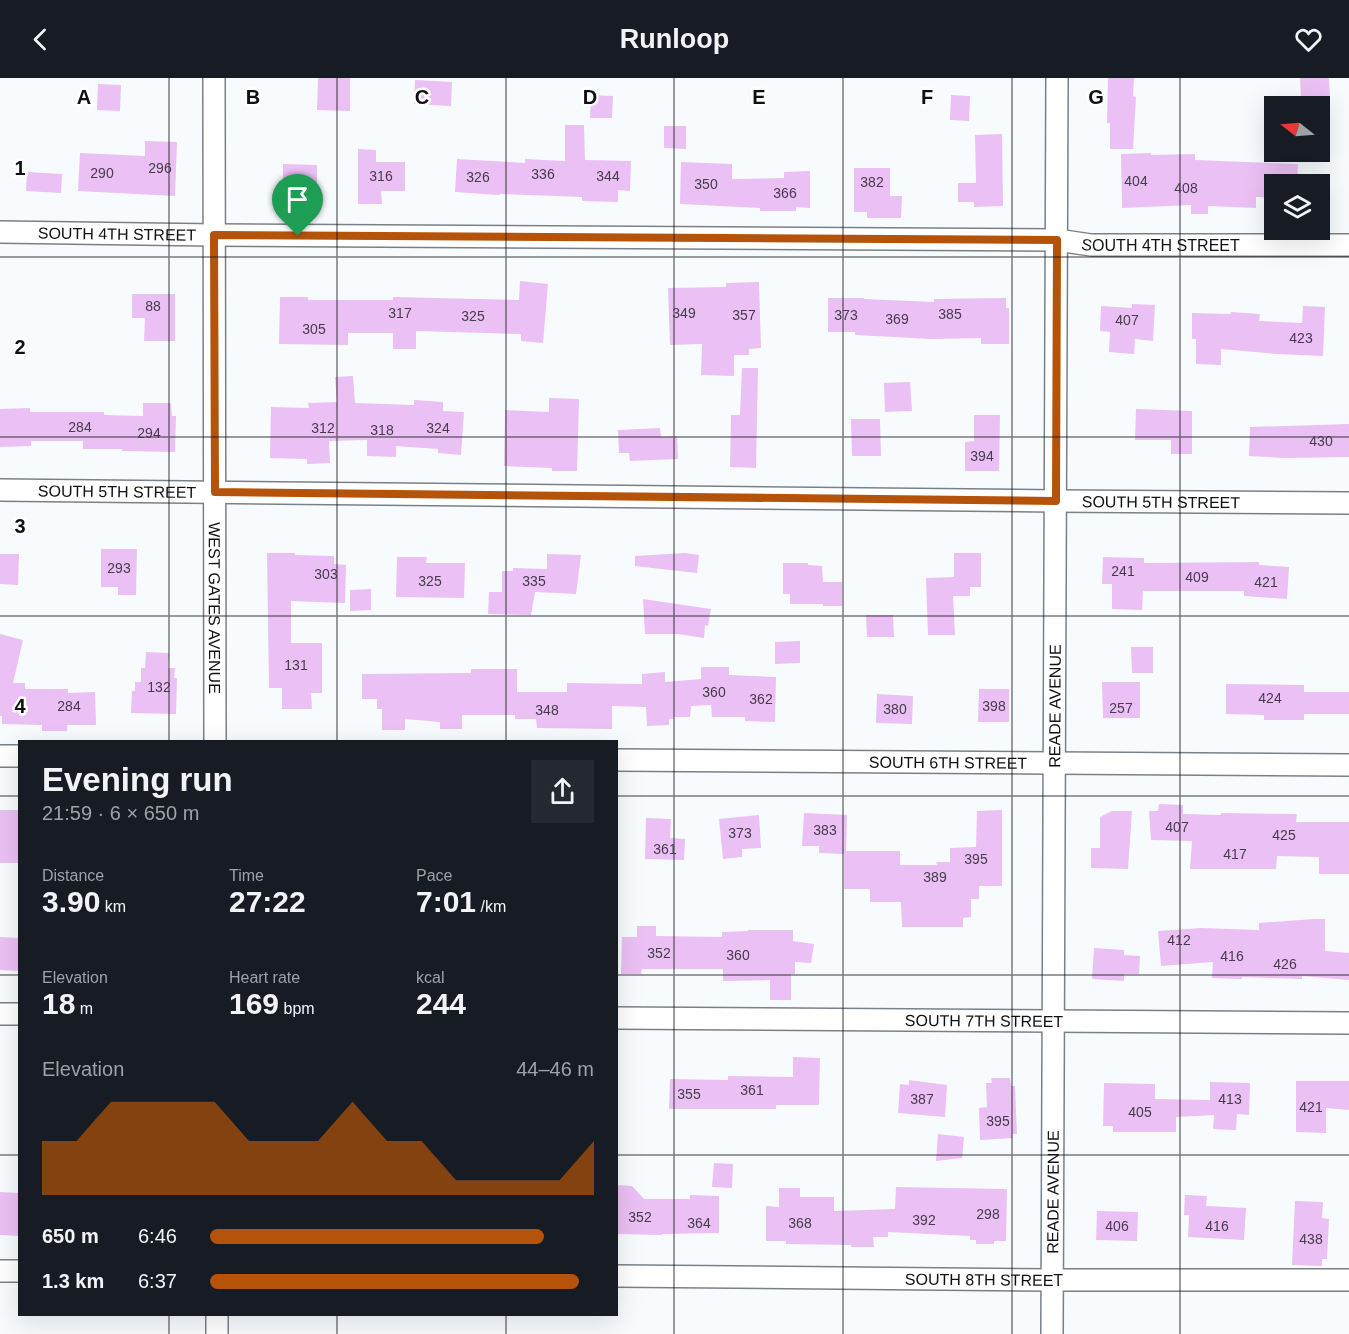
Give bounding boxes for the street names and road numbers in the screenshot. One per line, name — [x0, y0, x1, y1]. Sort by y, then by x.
street label: SOUTH 4TH STREET — [38, 224, 196, 243]
street label: SOUTH 4TH STREET — [1080, 235, 1240, 254]
street label: SOUTH 5TH STREET — [38, 482, 196, 501]
street label: SOUTH 5TH STREET — [1082, 493, 1240, 511]
street label: WEST GATES AVENUE — [206, 522, 223, 694]
street label: READE AVENUE — [1046, 644, 1063, 768]
street label: SOUTH 6TH STREET — [869, 753, 1027, 771]
street label: SOUTH 7TH STREET — [905, 1011, 1063, 1030]
street label: READE AVENUE — [1044, 1130, 1061, 1254]
street label: SOUTH 8TH STREET — [905, 1270, 1063, 1289]

